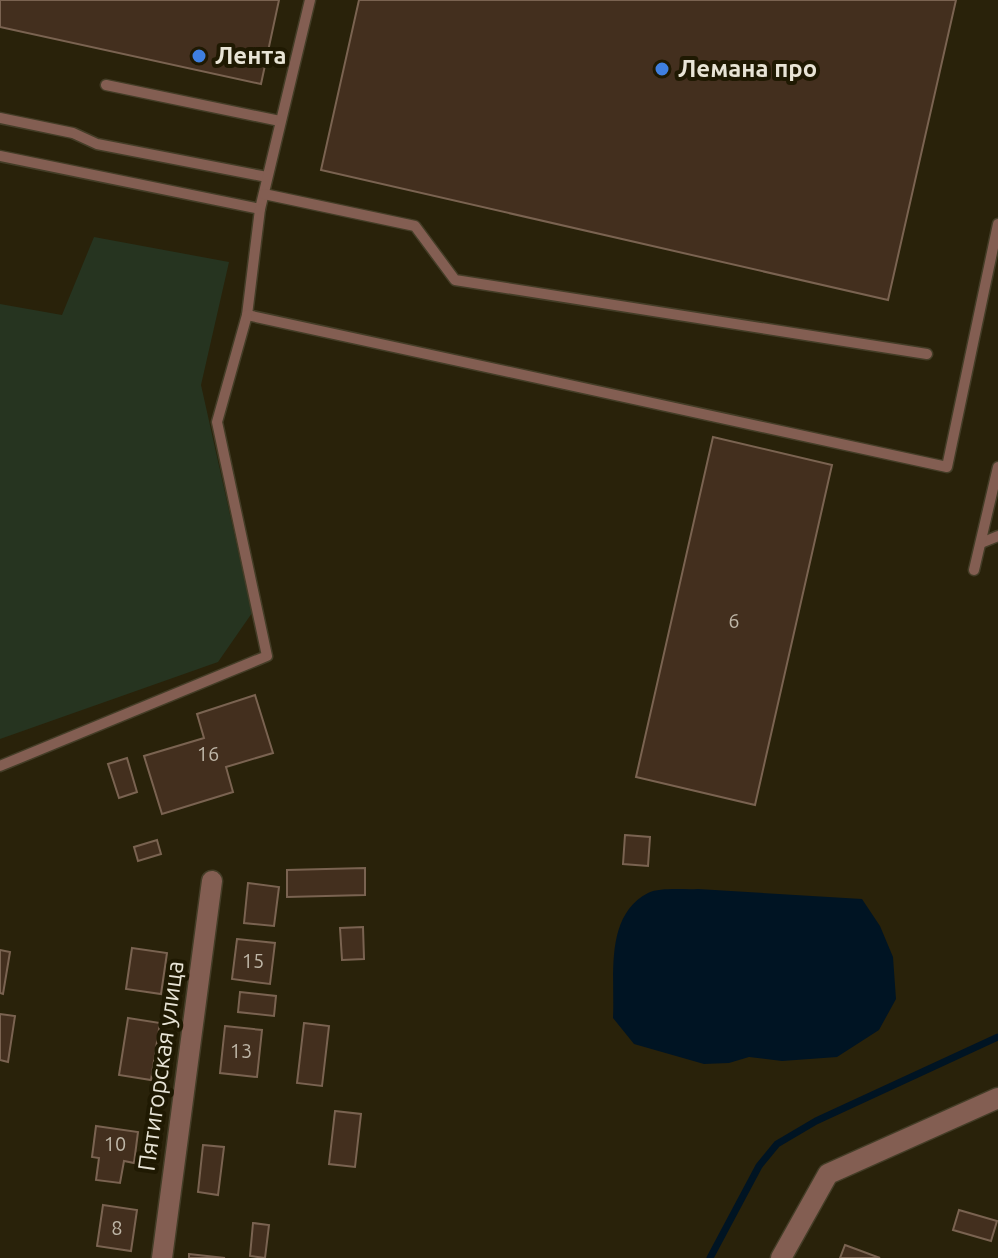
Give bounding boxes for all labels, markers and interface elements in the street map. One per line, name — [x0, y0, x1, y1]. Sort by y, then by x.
place label: Лента — [215, 42, 287, 69]
marker: Лента — [190, 47, 208, 65]
place label: Лемана про — [678, 55, 817, 82]
marker: Лемана про — [653, 60, 671, 78]
house number: 6 — [728, 609, 740, 632]
house number: 16 — [197, 742, 219, 765]
house number: 15 — [242, 949, 264, 972]
street label: Пятигорская улица — [132, 959, 189, 1173]
house number: 13 — [230, 1039, 252, 1062]
house number: 10 — [104, 1132, 126, 1155]
house number: 8 — [111, 1216, 123, 1239]

